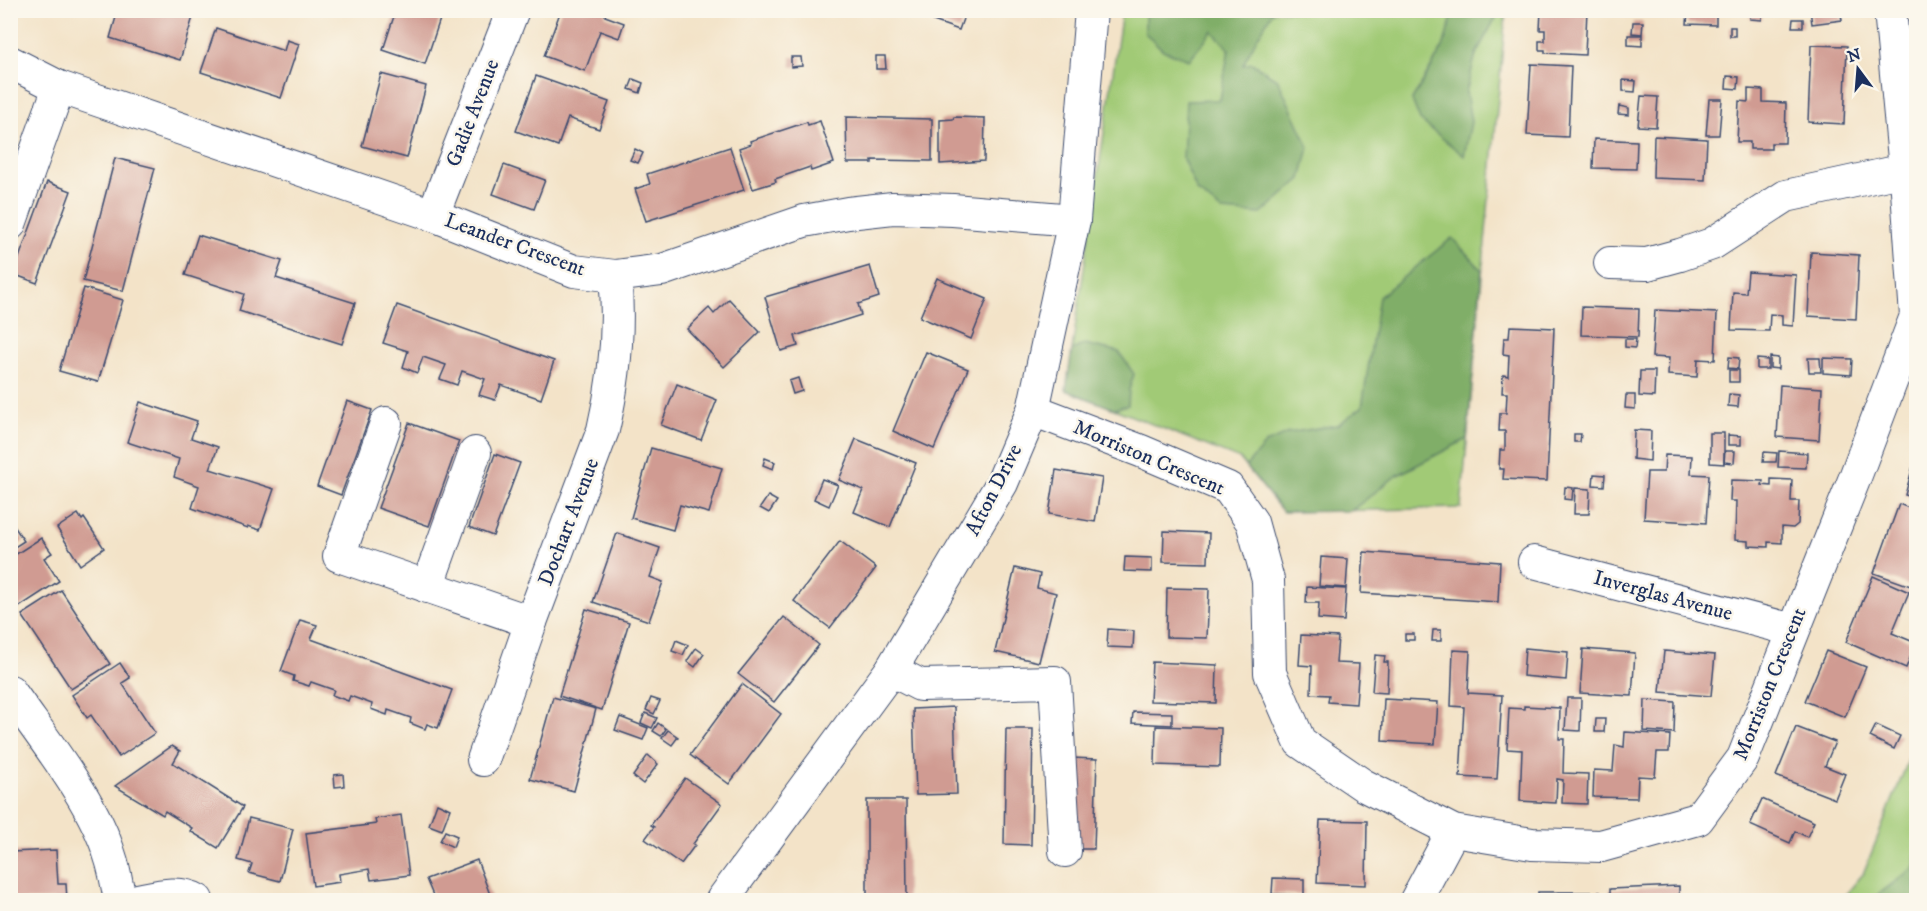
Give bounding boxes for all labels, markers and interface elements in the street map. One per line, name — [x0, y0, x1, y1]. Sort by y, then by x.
north arrow — [1828, 39, 1888, 99]
text: N — [1845, 44, 1863, 67]
street label: Gadie Avenue — [441, 55, 506, 171]
street label: Leander Crescent — [441, 207, 589, 283]
street label: Morriston Crescent — [1069, 414, 1229, 502]
street label: Afton Drive — [960, 440, 1028, 540]
street label: Dochart Avenue — [533, 454, 605, 589]
street label: Inverglas Avenue — [1591, 565, 1736, 627]
street label: Morriston Crescent — [1728, 604, 1813, 764]

